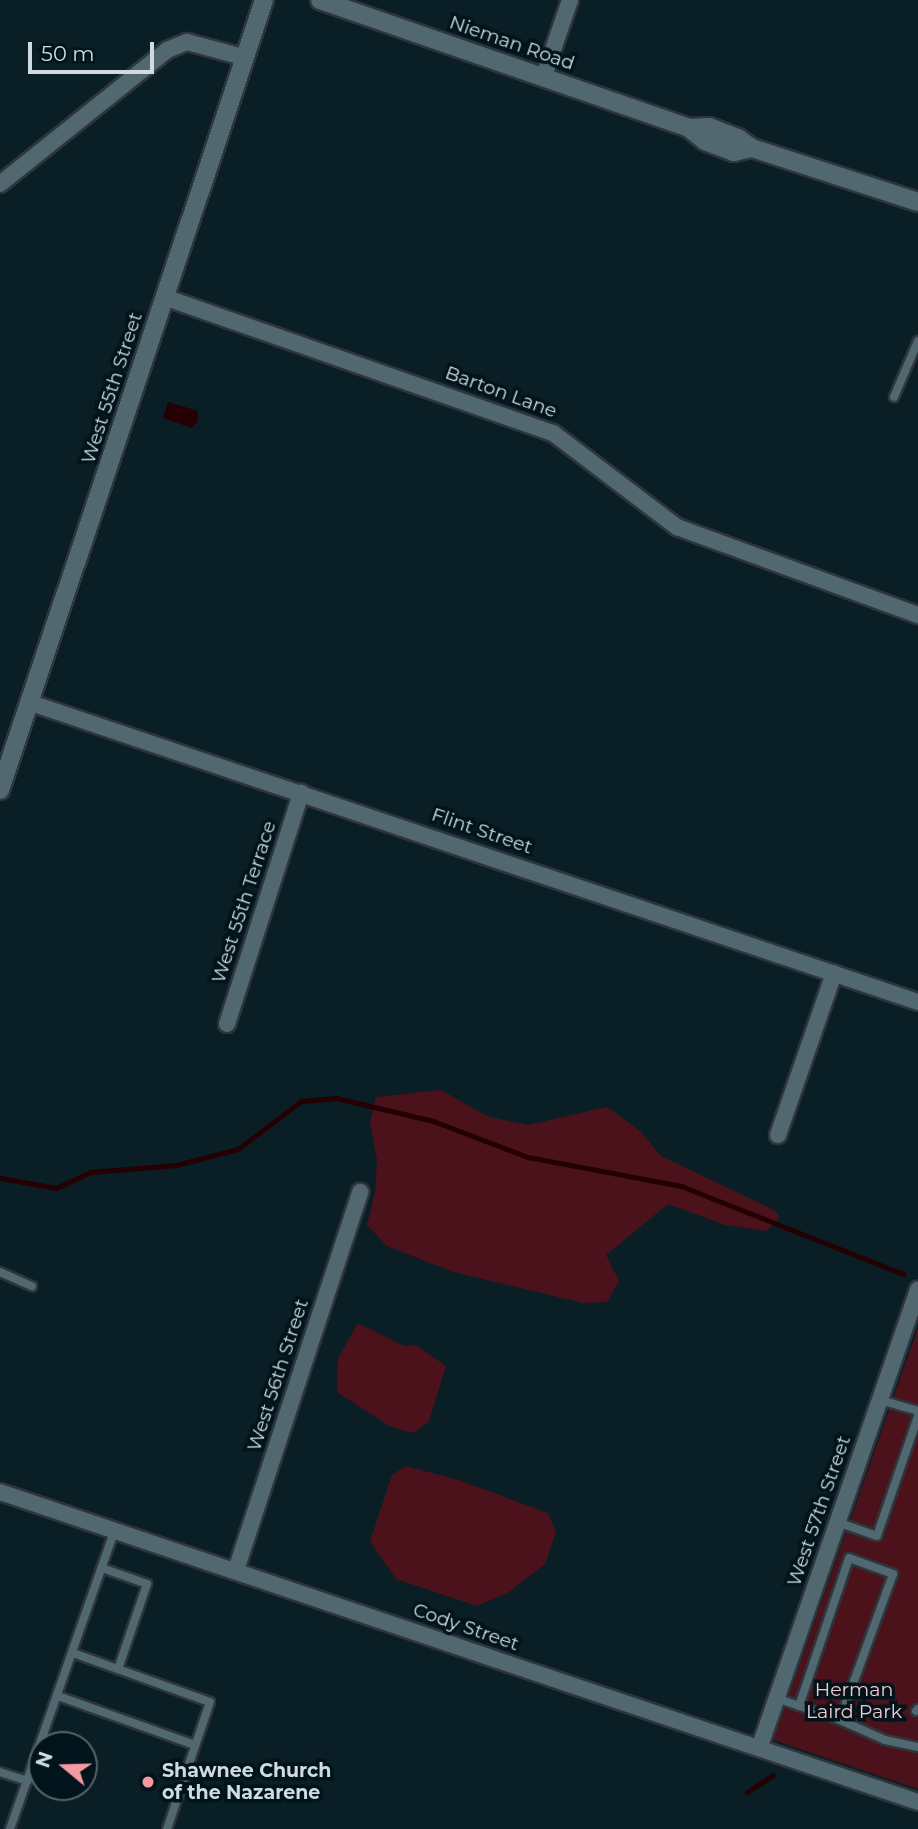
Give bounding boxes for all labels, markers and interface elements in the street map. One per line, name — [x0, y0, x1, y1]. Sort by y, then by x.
street label: Nieman Road — [446, 11, 578, 75]
scale bar — [32, 28, 158, 72]
text: 50 m — [41, 41, 95, 66]
street label: West 55th Street — [77, 309, 147, 467]
street label: Barton Lane — [442, 361, 560, 423]
street label: Flint Street — [429, 803, 535, 859]
street label: West 55th Terrace — [207, 818, 281, 986]
street label: West 56th Street — [243, 1296, 313, 1454]
street label: West 57th Street — [783, 1433, 855, 1589]
street label: Cody Street — [410, 1598, 522, 1656]
park label: Herman Laird Park — [806, 1679, 902, 1723]
north arrow — [28, 1731, 98, 1801]
text: N — [31, 1749, 58, 1771]
place label: Shawnee Church of the Nazarene — [162, 1760, 331, 1804]
marker: Shawnee Church of the Nazarene — [140, 1774, 156, 1790]

